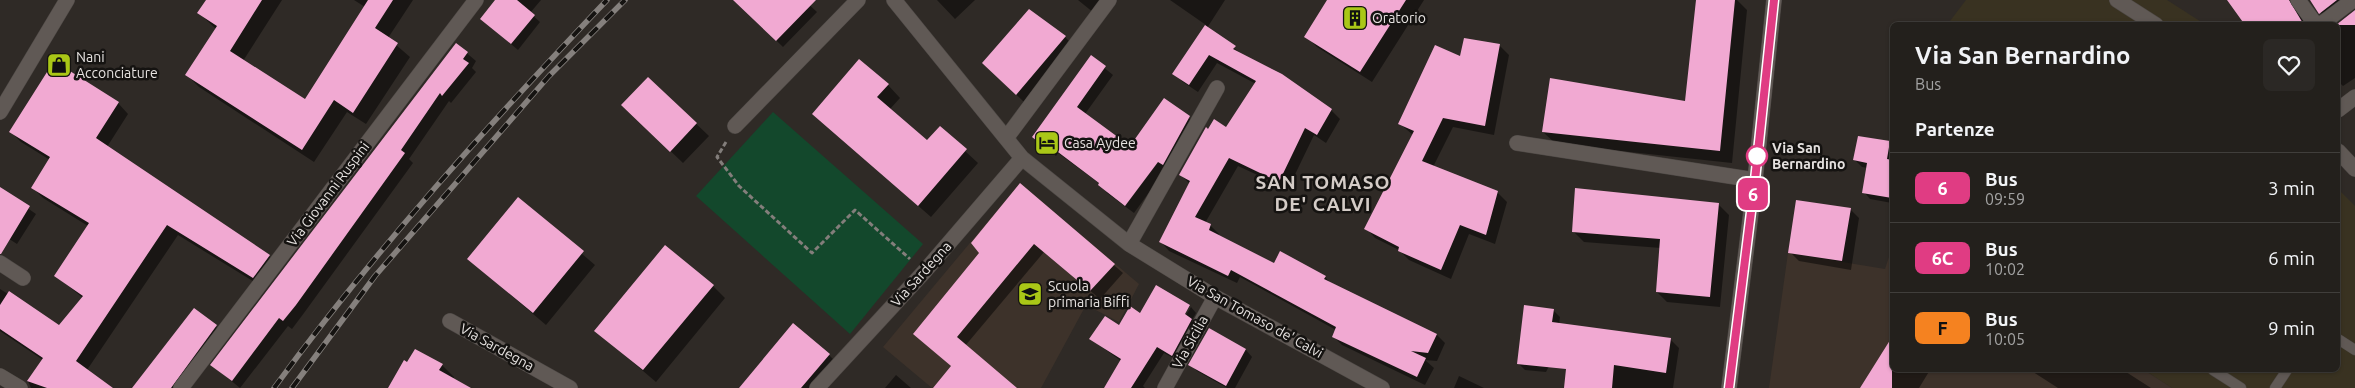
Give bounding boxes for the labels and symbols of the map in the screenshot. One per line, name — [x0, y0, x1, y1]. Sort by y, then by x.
building icon: Oratorio — [1342, 5, 1368, 31]
place label: Oratorio — [1372, 10, 1426, 26]
place label: Nani Acconciature — [76, 49, 158, 81]
shop icon: Nani Acconciature — [46, 52, 72, 78]
hotel icon: Casa Aydee — [1034, 130, 1060, 156]
place label: Casa Aydee — [1064, 135, 1136, 151]
street label: Via Giovanni Ruspini — [284, 139, 372, 249]
place label: Via San Bernardino — [1772, 140, 1845, 172]
marker: Via San Bernardino — [1746, 145, 1768, 167]
district label: SAN TOMASO DE' CALVI — [1255, 171, 1391, 215]
line badge: 6 — [1737, 178, 1769, 210]
street label: Via Sardegna — [888, 238, 954, 310]
street label: Via San Tomaso de' Calvi — [1184, 273, 1326, 361]
place label: Scuola primaria Biffi — [1048, 278, 1130, 310]
school or university icon: Scuola primaria Biffi — [1017, 281, 1043, 307]
street label: Via Sicilia — [1169, 313, 1211, 371]
street label: Via Sardegna — [457, 320, 537, 374]

